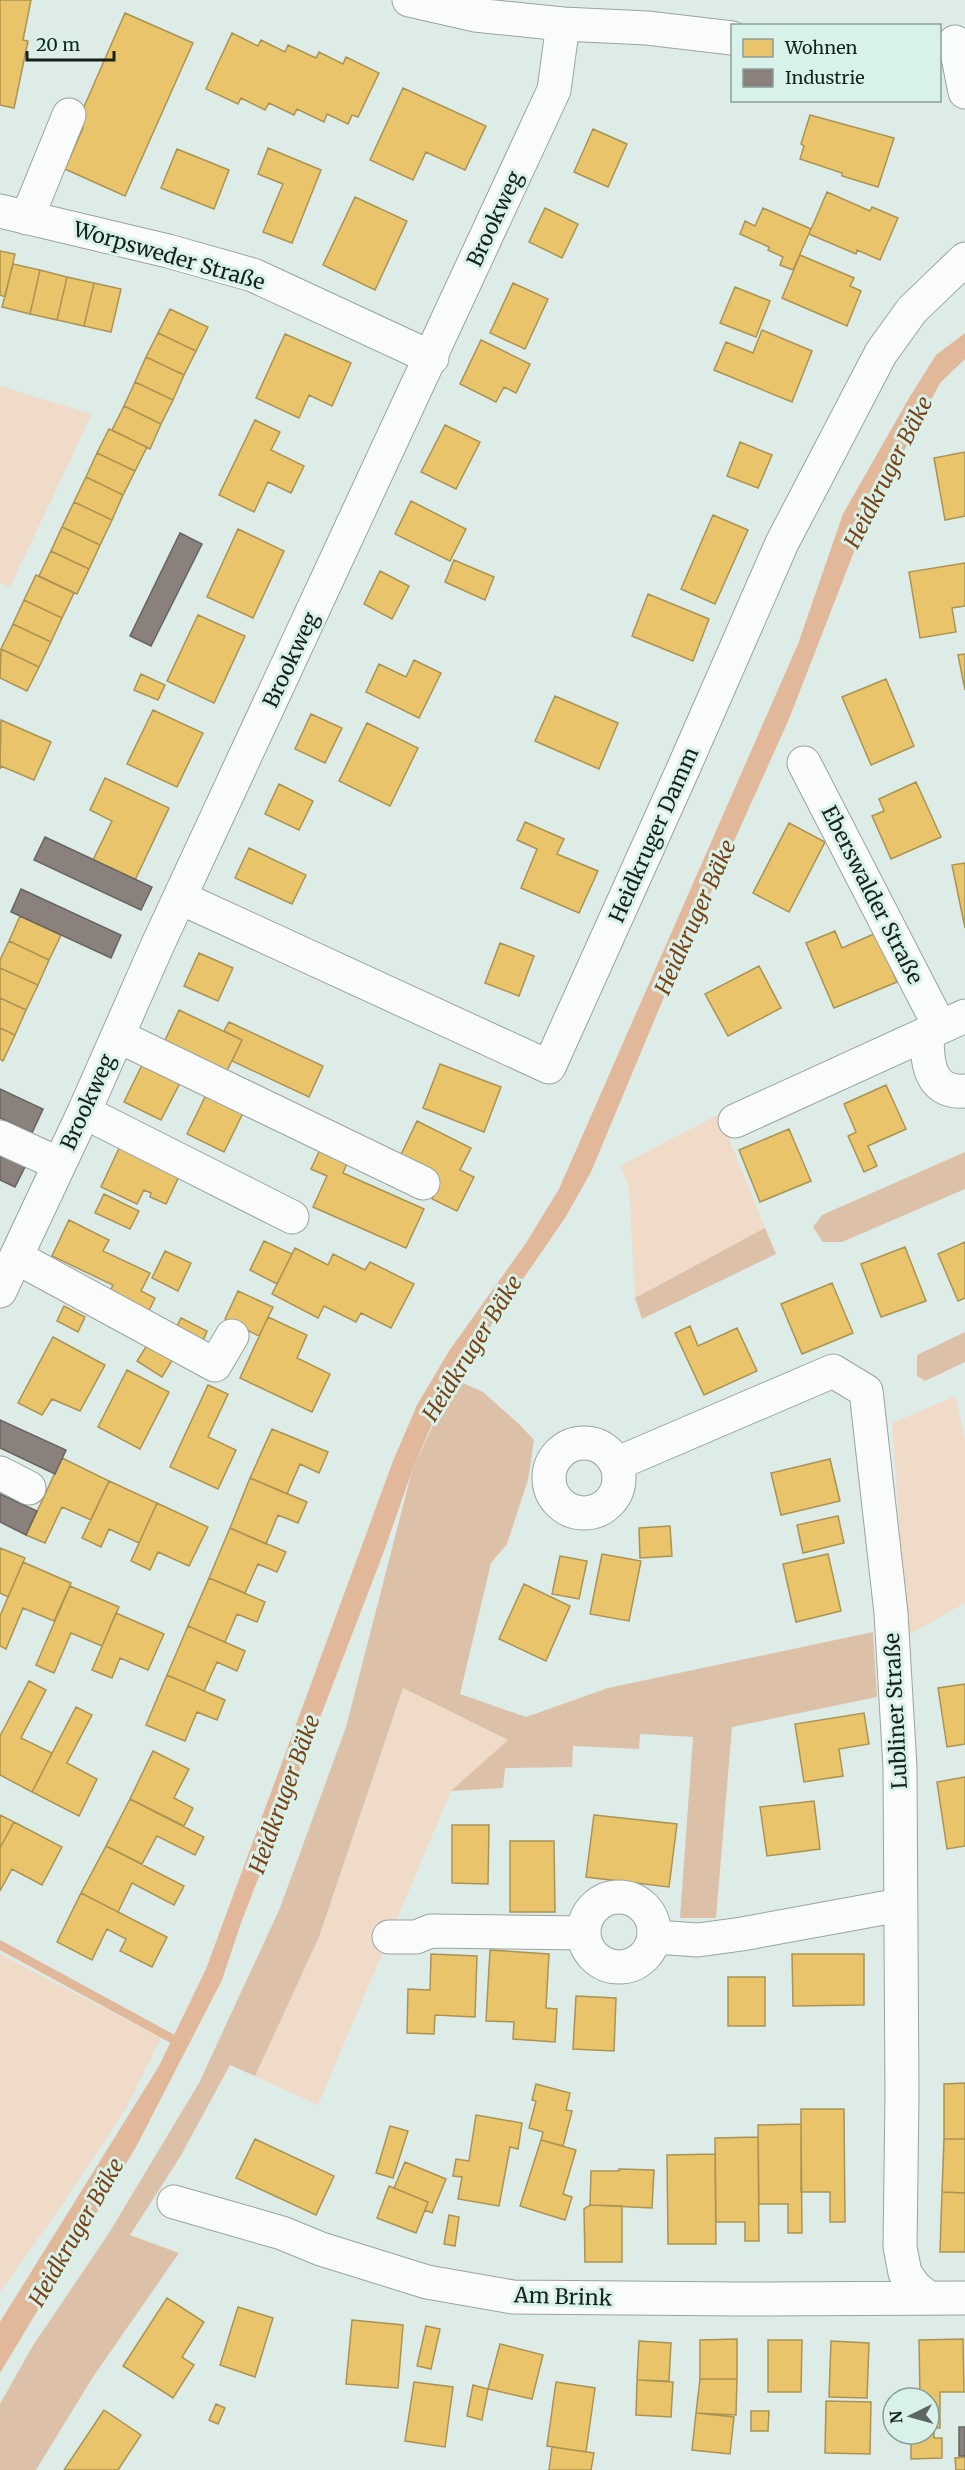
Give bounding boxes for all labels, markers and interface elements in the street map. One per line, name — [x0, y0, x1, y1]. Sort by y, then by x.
scale bar — [27, 24, 114, 62]
legend — [731, 24, 941, 102]
text: 20 m — [36, 33, 80, 56]
text: Wohnen — [784, 36, 858, 59]
text: Industrie — [785, 66, 865, 89]
street label: Brookweg — [461, 166, 529, 271]
street label: Worpsweder Straße — [69, 215, 268, 296]
water label: Heidkruger Bäke — [837, 391, 938, 554]
street label: Brookweg — [257, 607, 325, 712]
street label: Heidkruger Damm — [603, 743, 704, 927]
street label: Eberswalder Straße — [816, 801, 929, 989]
water label: Heidkruger Bäke — [648, 835, 742, 1000]
street label: Brookweg — [54, 1049, 121, 1154]
water label: Heidkruger Bäke — [415, 1270, 528, 1427]
street label: Lubliner Straße — [878, 1632, 913, 1790]
water label: Heidkruger Bäke — [242, 1711, 326, 1878]
water label: Heidkruger Bäke — [22, 2153, 130, 2312]
street label: Am Brink — [513, 2281, 613, 2312]
north arrow — [881, 2386, 941, 2446]
text: N — [886, 2410, 907, 2424]

